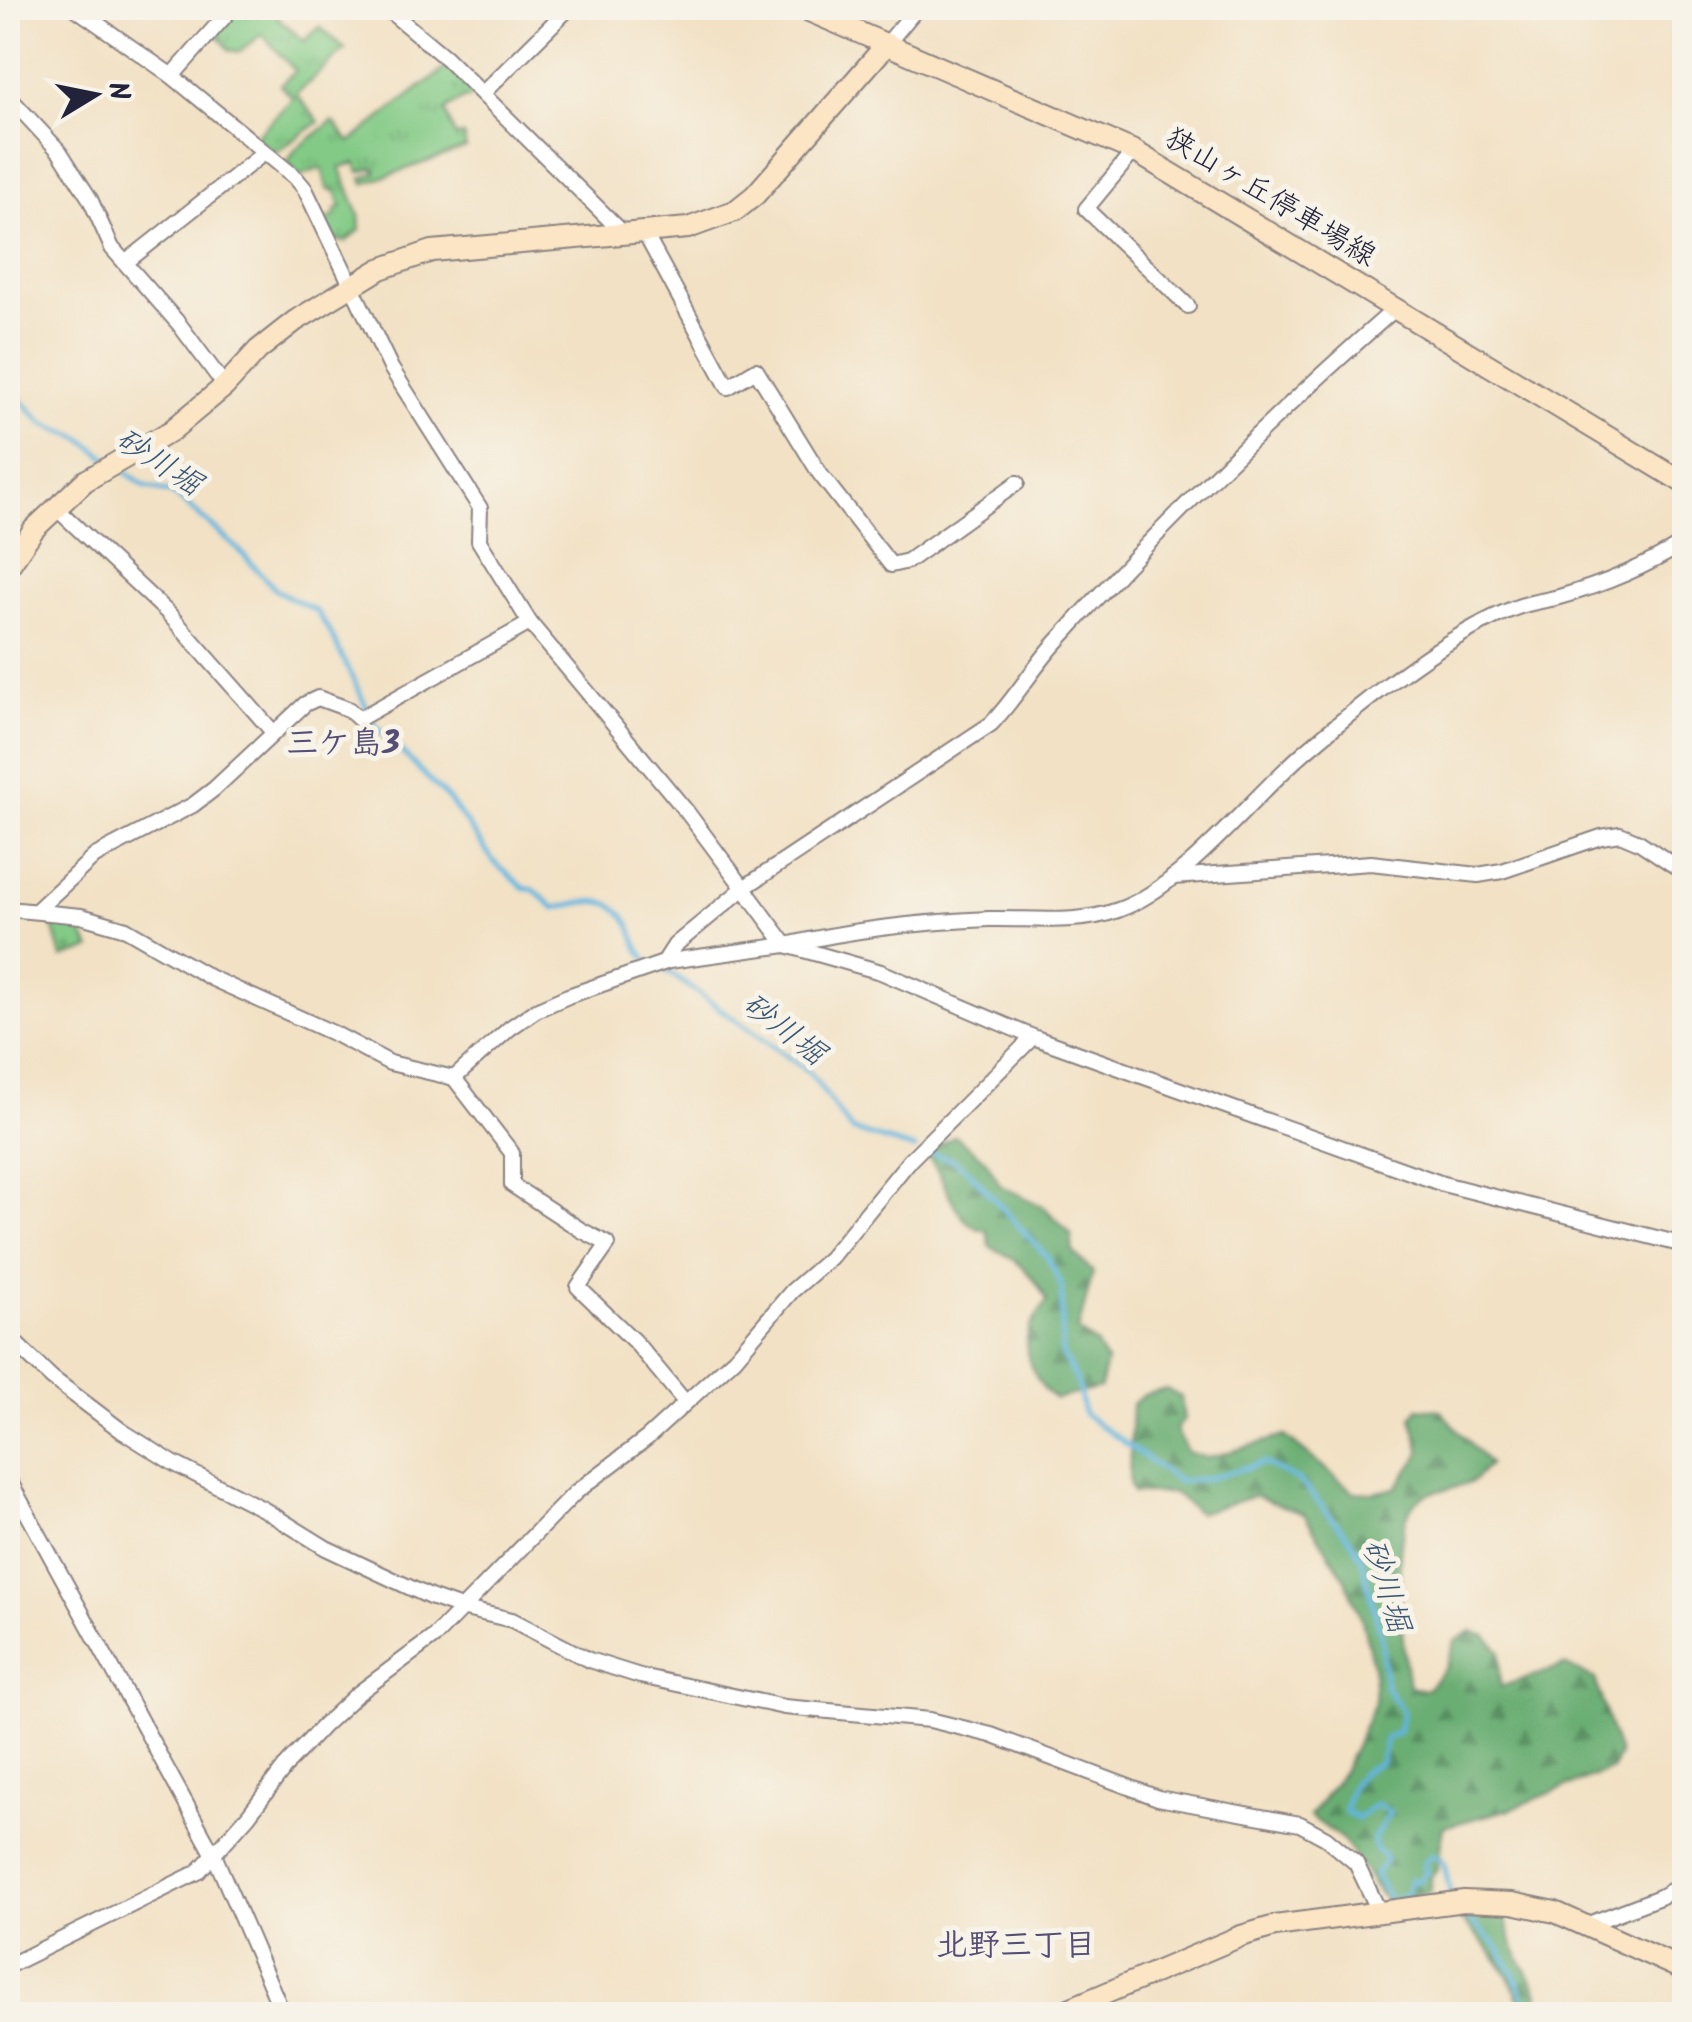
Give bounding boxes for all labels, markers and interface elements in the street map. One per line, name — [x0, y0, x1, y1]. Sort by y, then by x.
north arrow — [45, 45, 145, 145]
text: N — [93, 78, 141, 104]
street label: 狭山ヶ丘停車場線 — [1155, 116, 1385, 280]
water label: 砂川堀 — [104, 415, 214, 512]
district label: 三ケ島3 — [286, 719, 400, 770]
water label: 砂川堀 — [729, 980, 838, 1081]
water label: 砂川堀 — [1347, 1533, 1424, 1641]
district label: 北野三丁目 — [936, 1921, 1096, 1972]

